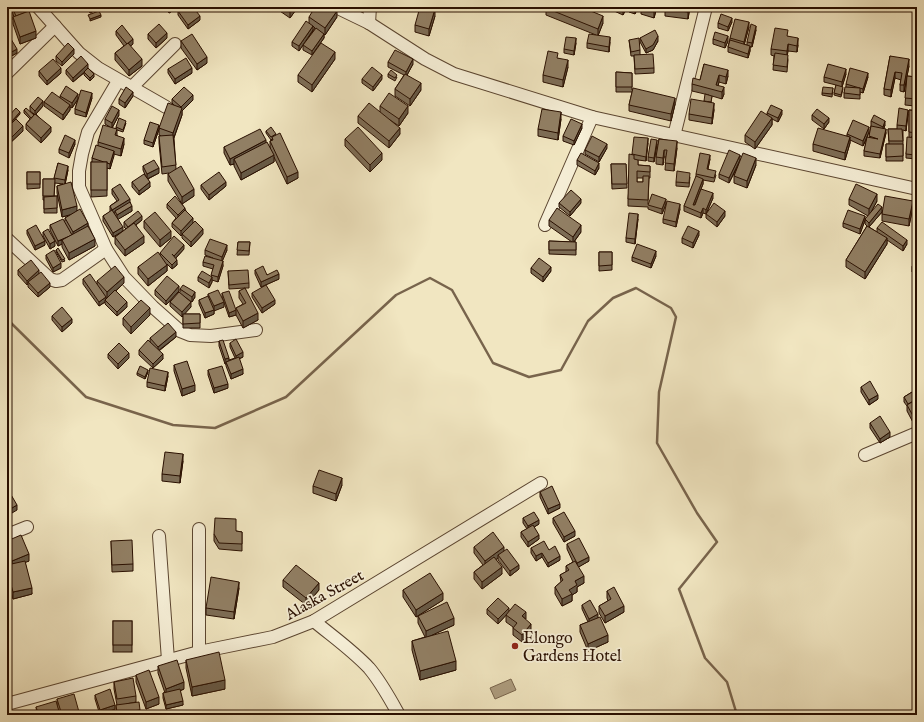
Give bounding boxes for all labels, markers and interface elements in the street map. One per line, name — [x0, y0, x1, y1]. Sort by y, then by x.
street label: Alaska Street — [281, 566, 368, 626]
place label: Elongo Gardens Hotel — [523, 629, 622, 667]
marker: Elongo Gardens Hotel — [510, 641, 520, 651]

